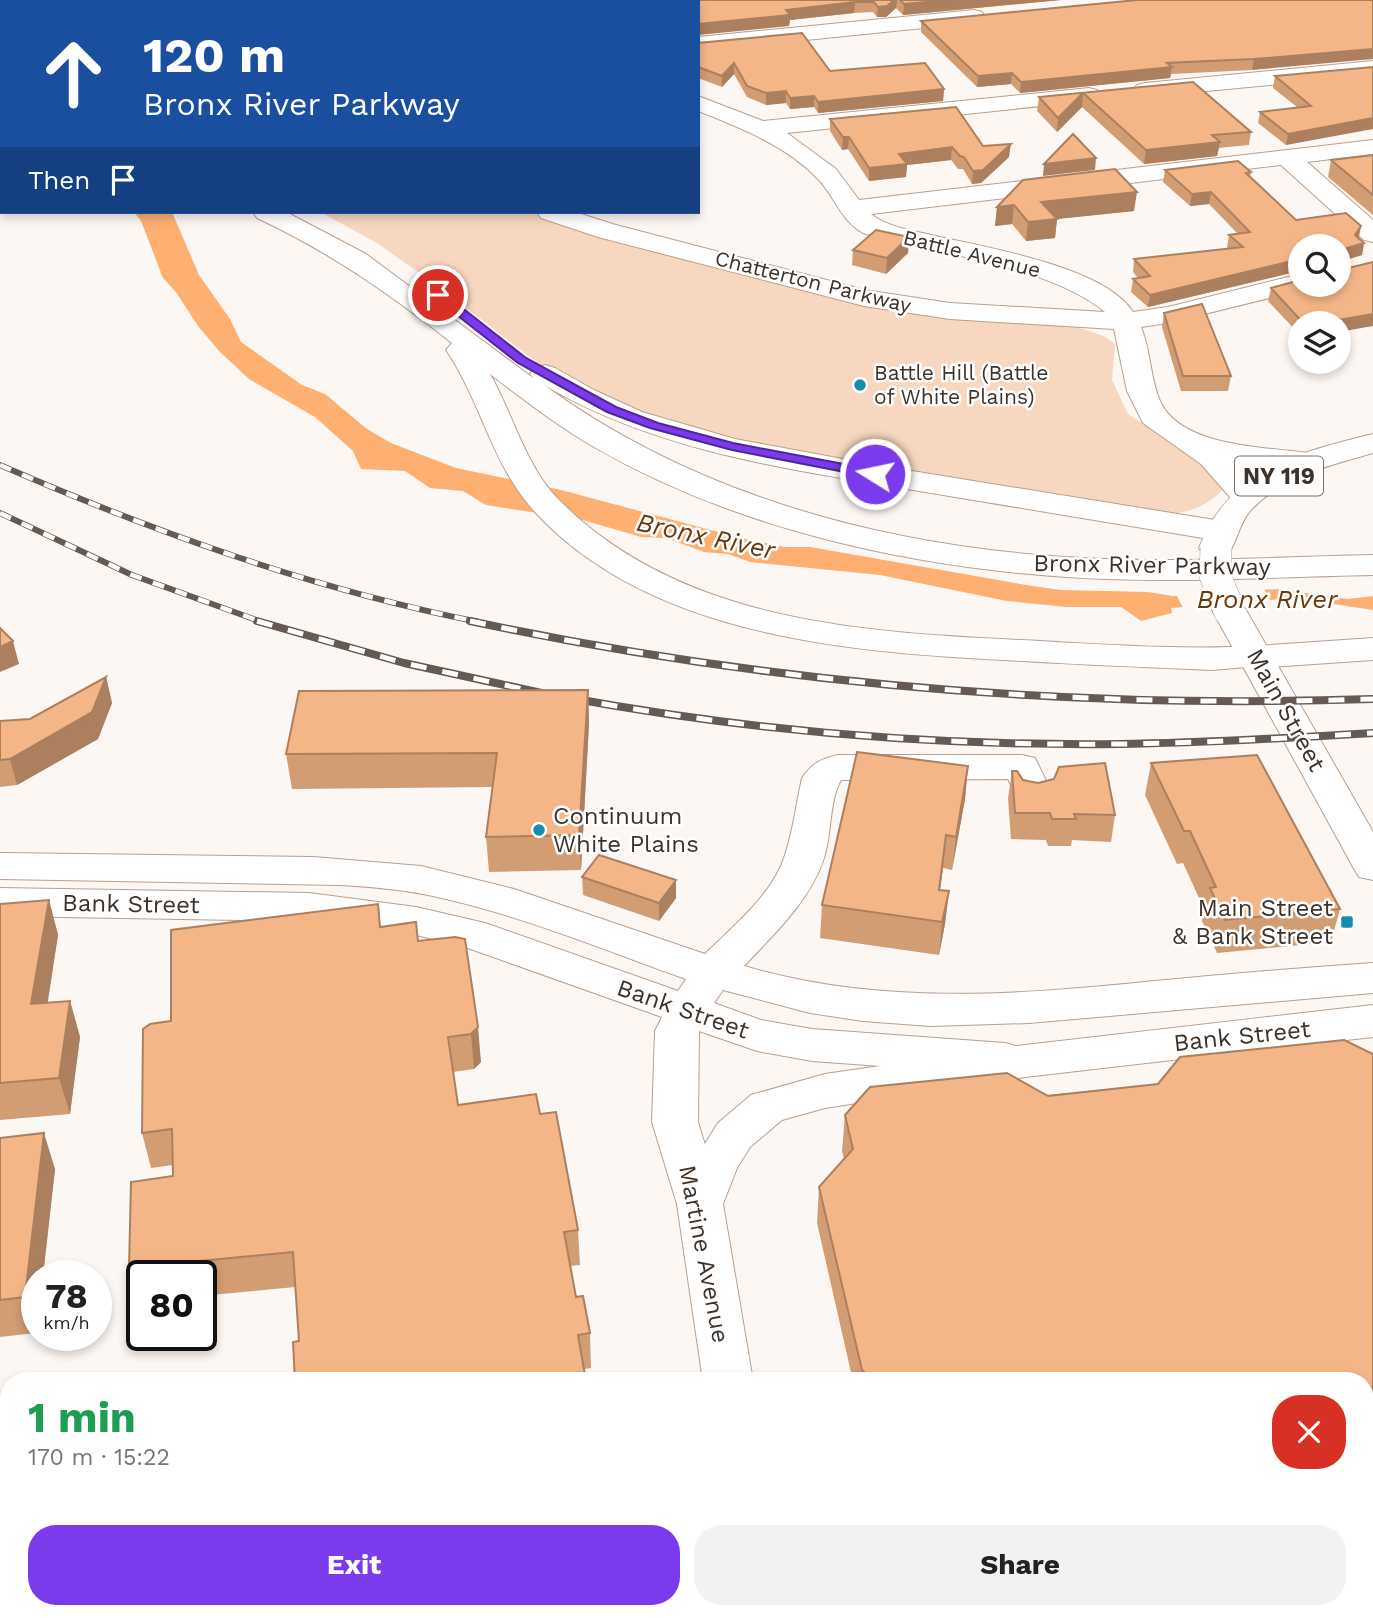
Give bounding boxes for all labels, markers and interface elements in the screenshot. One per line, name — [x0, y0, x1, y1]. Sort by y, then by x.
text: 120 m — [143, 26, 285, 84]
icon: ahead — [28, 28, 119, 119]
text: Bronx River Parkway — [143, 85, 460, 123]
icon: arrive — [104, 161, 142, 199]
text: Then — [28, 165, 90, 195]
street label: Battle Avenue — [901, 224, 1043, 283]
map controls — [1288, 234, 1351, 374]
button: search — [1288, 234, 1351, 297]
street label: Chatterton Parkway — [712, 245, 914, 318]
pin — [408, 265, 468, 325]
icon: arrive — [419, 276, 457, 314]
button: layers — [1288, 311, 1351, 374]
place label: Battle Hill (Battle of White Plains) — [874, 360, 1048, 409]
marker: Battle Hill (Battle of White Plains) — [852, 377, 868, 393]
position arrow — [838, 437, 912, 511]
road number: NY 119 — [1235, 456, 1323, 496]
water label: Bronx River — [634, 507, 779, 565]
street label: Bronx River Parkway — [1033, 549, 1272, 581]
water label: Bronx River — [1197, 584, 1338, 614]
street label: Main Street — [1241, 644, 1331, 776]
place label: Continuum White Plains — [553, 802, 699, 858]
marker: Continuum White Plains — [531, 822, 547, 838]
street label: Bank Street — [62, 889, 200, 919]
place label: Main Street & Bank Street — [1172, 894, 1333, 950]
marker: Main Street & Bank Street — [1339, 914, 1355, 930]
street label: Bank Street — [613, 973, 753, 1045]
street label: Bank Street — [1172, 1015, 1312, 1057]
street label: Martine Avenue — [673, 1163, 735, 1345]
speed limit sign: 80 — [126, 1260, 217, 1351]
text: 78 — [45, 1275, 88, 1317]
text: km/h — [43, 1312, 90, 1333]
text: 1 min — [28, 1393, 136, 1442]
button: close — [1272, 1395, 1346, 1469]
text: 170 m · 15:22 — [28, 1444, 170, 1471]
button: Exit — [28, 1525, 680, 1605]
button: Share — [694, 1525, 1346, 1605]

